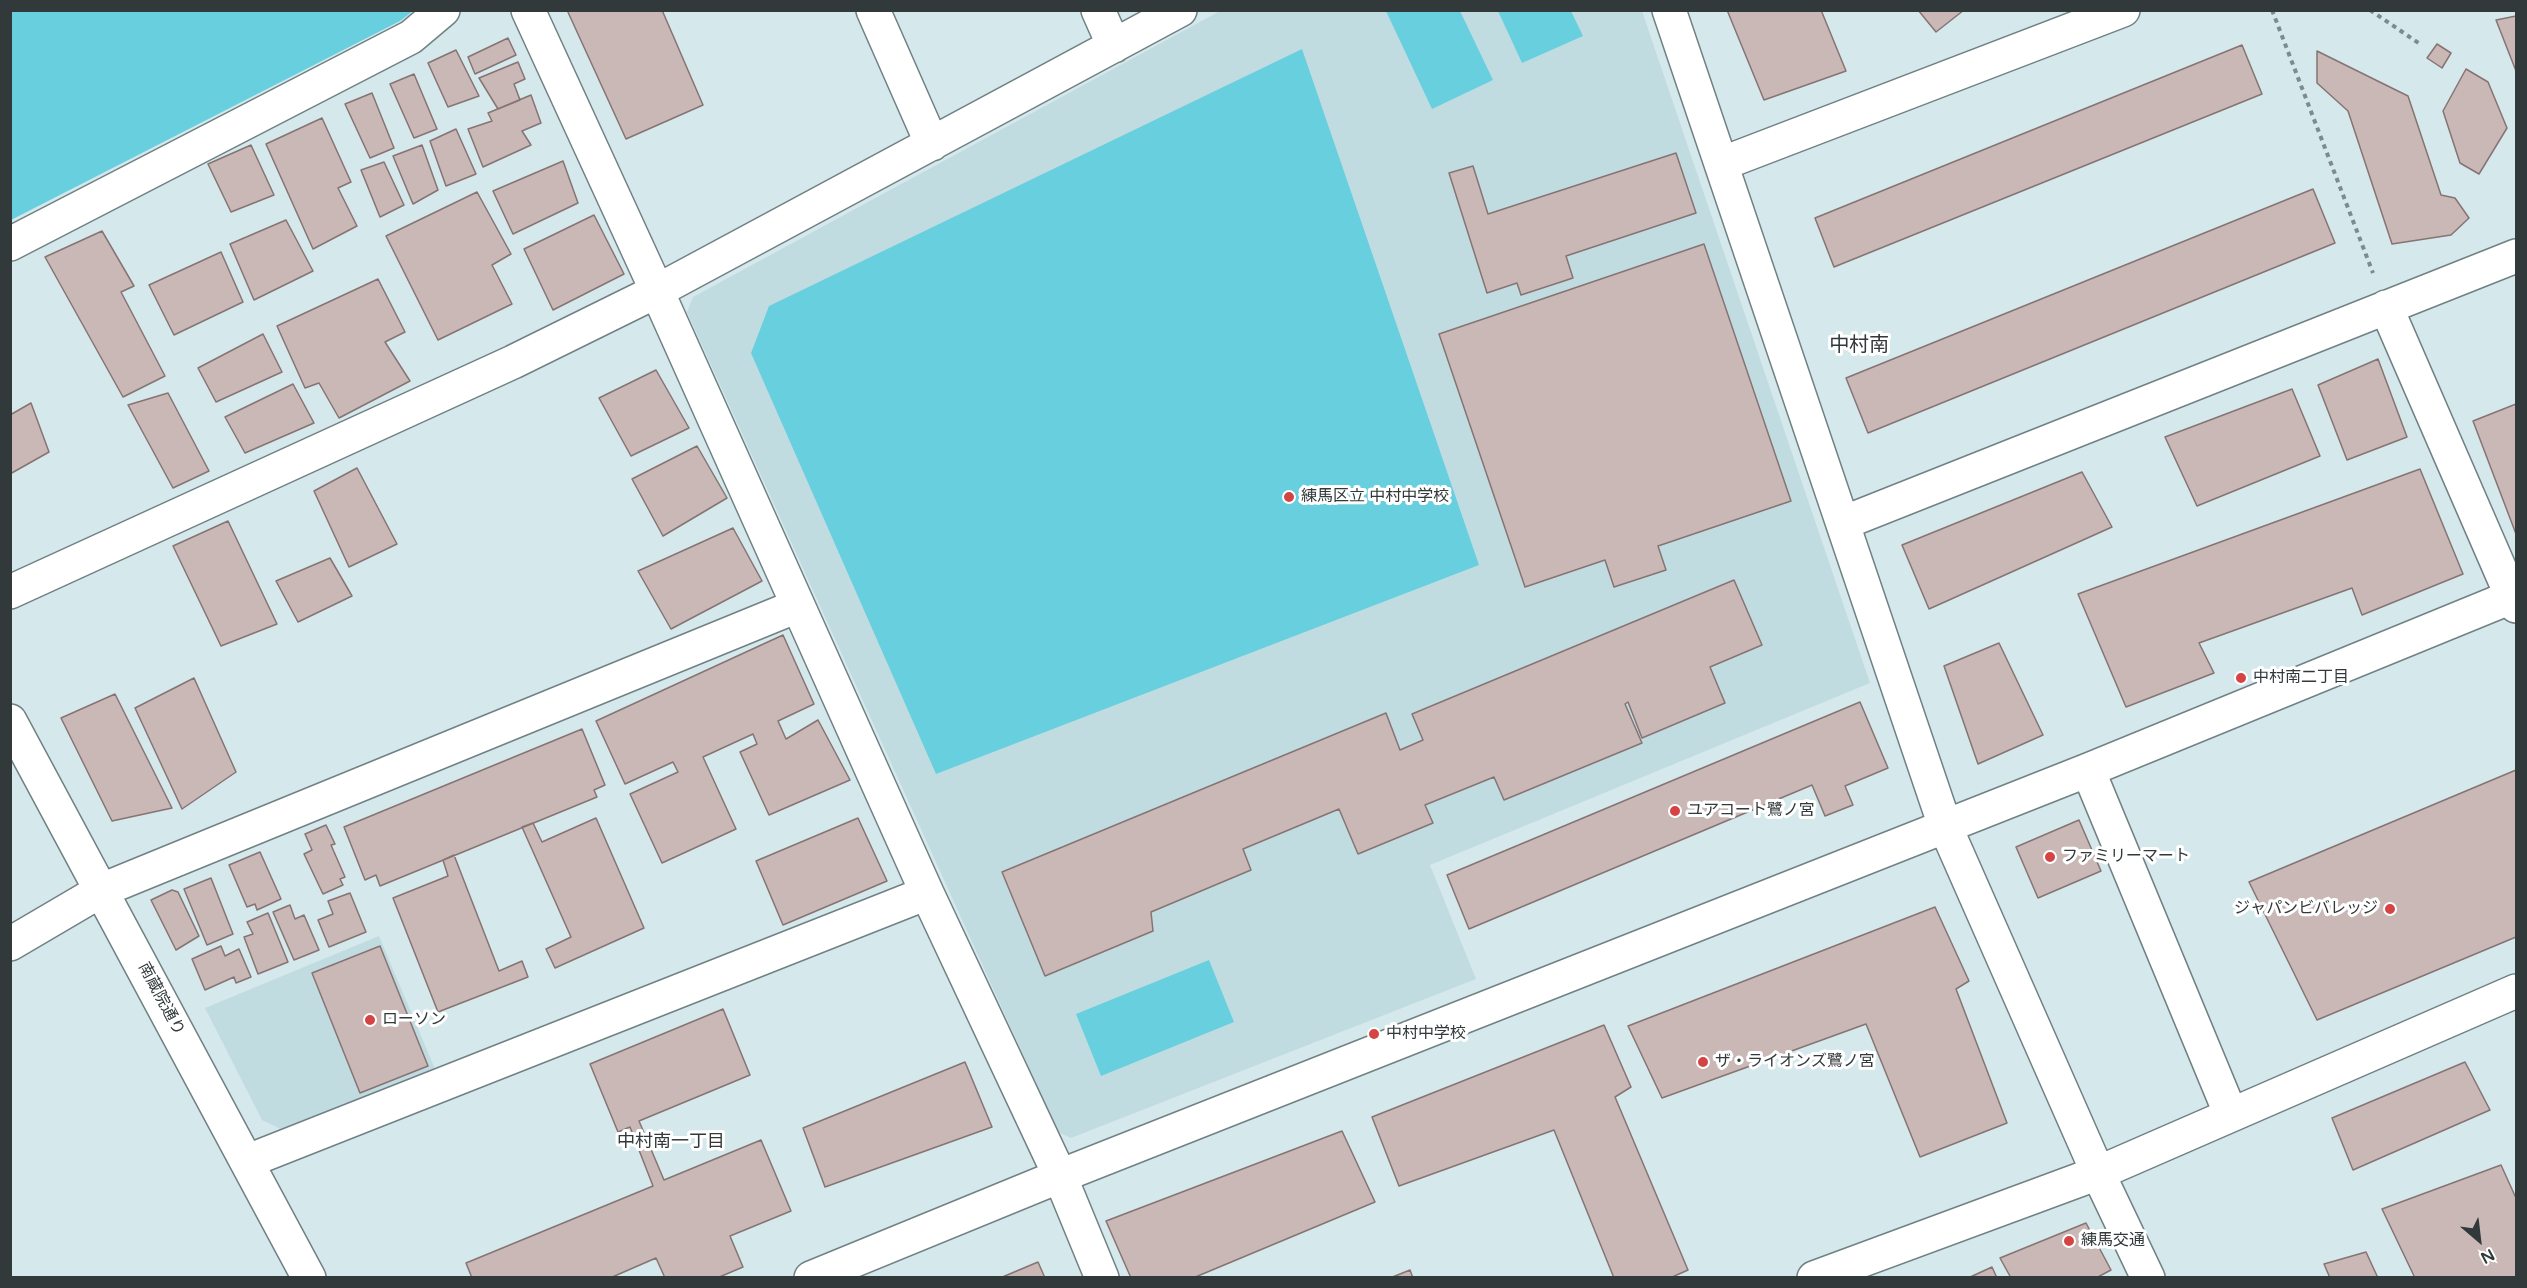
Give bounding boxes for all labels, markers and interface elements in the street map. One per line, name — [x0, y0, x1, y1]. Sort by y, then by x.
district label: 中村南 — [1829, 334, 1889, 358]
place label: 練馬区立 中村中学校 — [1301, 487, 1449, 507]
marker: 練馬区立 中村中学校 — [1282, 490, 1296, 504]
place label: 中村南二丁目 — [2253, 668, 2349, 688]
marker: 中村南二丁目 — [2234, 671, 2248, 685]
place label: ユアコート鷺ノ宮 — [1687, 801, 1815, 821]
marker: ユアコート鷺ノ宮 — [1668, 804, 1682, 818]
place label: ファミリーマート — [2062, 847, 2190, 867]
marker: ファミリーマート — [2043, 850, 2057, 864]
place label: ジャパンビバレッジ — [2234, 899, 2378, 919]
marker: ジャパンビバレッジ — [2383, 902, 2397, 916]
street label: 南蔵院通り — [134, 959, 188, 1039]
place label: ローソン — [382, 1010, 446, 1030]
marker: ローソン — [363, 1013, 377, 1027]
place label: 中村中学校 — [1386, 1024, 1466, 1044]
marker: 中村中学校 — [1367, 1027, 1381, 1041]
place label: ザ・ライオンズ鷺ノ宮 — [1715, 1052, 1875, 1072]
marker: ザ・ライオンズ鷺ノ宮 — [1696, 1055, 1710, 1069]
district label: 中村南一丁目 — [617, 1131, 725, 1153]
north arrow — [2449, 1210, 2509, 1270]
place label: 練馬交通 — [2081, 1231, 2145, 1251]
marker: 練馬交通 — [2062, 1234, 2076, 1248]
text: N — [2477, 1244, 2498, 1268]

